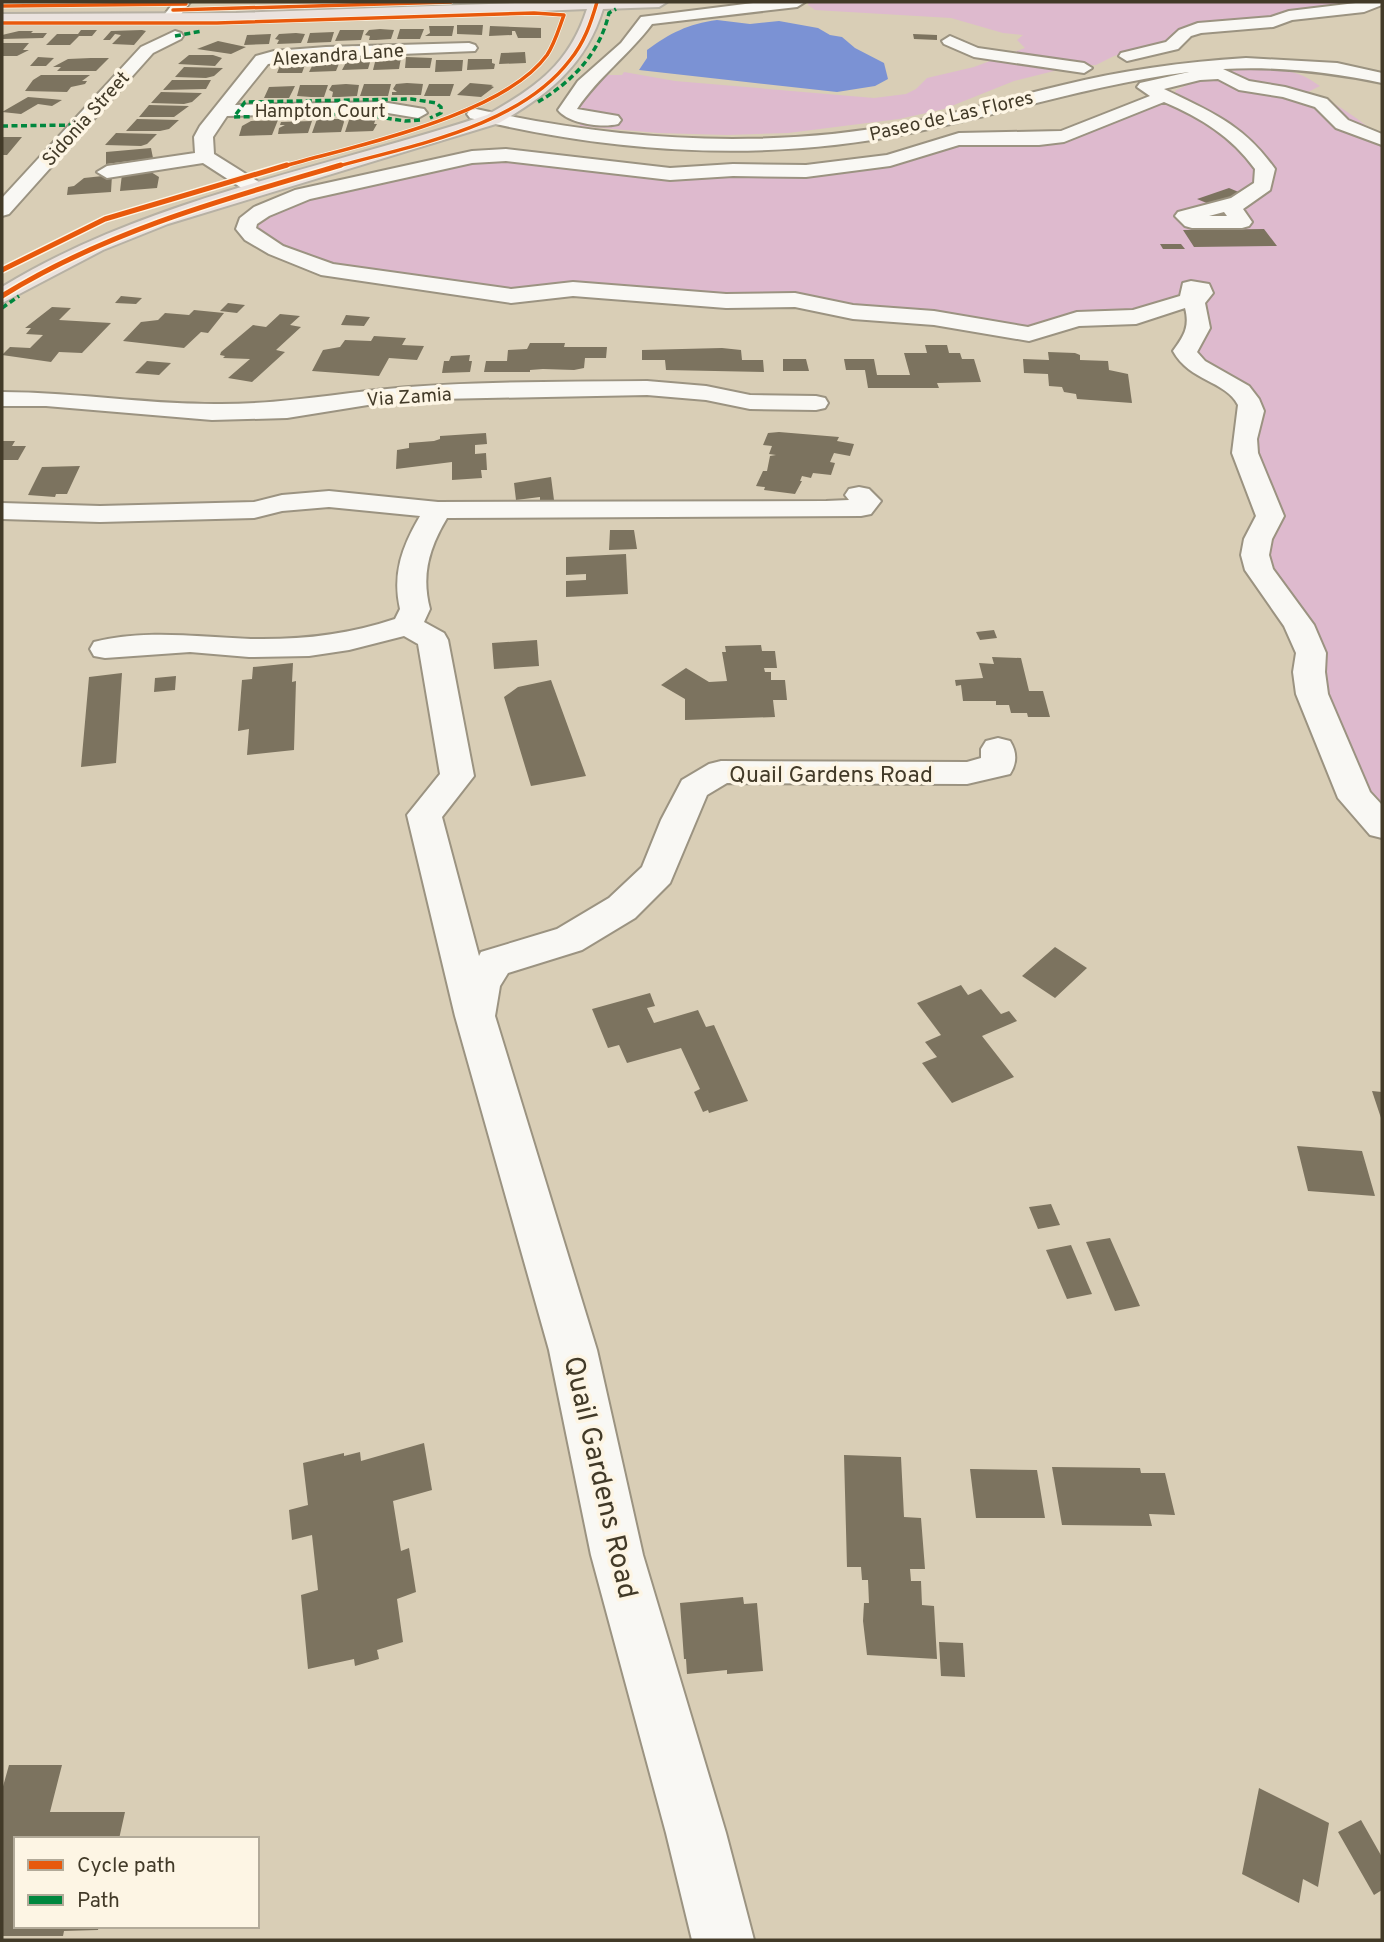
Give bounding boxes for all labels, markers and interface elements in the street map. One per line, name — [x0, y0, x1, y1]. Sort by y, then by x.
street label: Alexandra Lane — [271, 39, 405, 73]
street label: Sidonia Street — [38, 67, 135, 172]
street label: Paseo de Las Flores — [867, 86, 1036, 147]
street label: Hampton Court — [254, 100, 386, 124]
street label: Via Zamia — [366, 383, 452, 413]
street label: Quail Gardens Road — [729, 762, 933, 791]
street label: Quail Gardens Road — [554, 1353, 645, 1603]
legend — [14, 1837, 259, 1928]
text: Cycle path — [77, 1853, 176, 1880]
text: Path — [77, 1888, 120, 1915]

